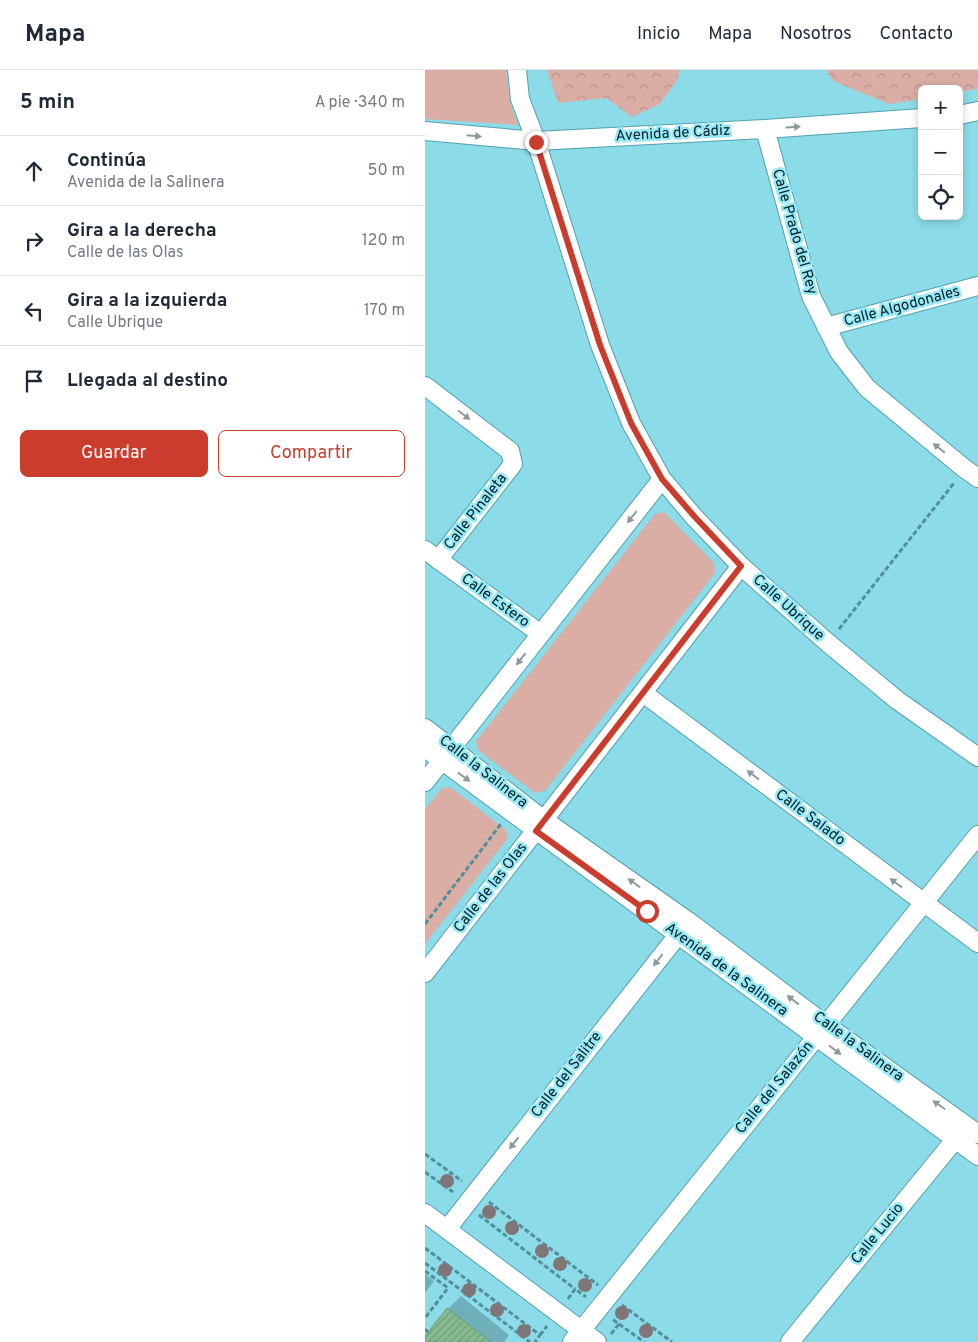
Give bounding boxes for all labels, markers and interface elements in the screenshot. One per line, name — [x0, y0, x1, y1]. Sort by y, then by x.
text: Mapa — [25, 20, 85, 50]
text: Inicio — [637, 23, 680, 46]
text: Mapa — [708, 23, 752, 46]
text: Nosotros — [780, 23, 852, 46]
text: Contacto — [880, 23, 953, 46]
map controls — [918, 85, 963, 220]
button: + — [918, 85, 963, 130]
text: 5 min — [20, 89, 75, 116]
text: A pie · 340 m — [315, 93, 405, 113]
street label: Avenida de Cádiz — [615, 122, 731, 146]
one-way arrow — [785, 123, 801, 131]
button: − — [918, 130, 963, 175]
route end — [525, 131, 548, 154]
one-way arrow — [466, 132, 482, 140]
text: Continúa — [67, 149, 146, 173]
icon: ahead — [20, 157, 48, 185]
text: 50 m — [368, 161, 405, 181]
street label: Calle Prado del Rey — [767, 167, 821, 297]
text: Avenida de la Salinera — [67, 173, 225, 193]
button: locate — [918, 175, 963, 220]
text: Gira a la derecha — [67, 219, 217, 243]
icon: right — [20, 227, 48, 255]
text: 120 m — [362, 231, 405, 251]
text: Calle de las Olas — [67, 243, 184, 263]
street label: Calle Algodonales — [842, 282, 962, 332]
text: Gira a la izquierda — [67, 289, 227, 313]
icon: left — [20, 297, 48, 325]
text: 170 m — [364, 301, 405, 321]
text: Calle Ubrique — [67, 313, 163, 333]
icon: arrive — [20, 367, 48, 395]
text: Llegada al destino — [67, 369, 228, 393]
one-way arrow — [457, 410, 470, 421]
button: Guardar — [20, 430, 208, 477]
button: Compartir — [218, 430, 405, 477]
one-way arrow — [933, 443, 946, 454]
street label: Calle Pinaleta — [440, 470, 512, 554]
one-way arrow — [627, 510, 637, 524]
street label: Calle Estero — [457, 570, 533, 632]
street label: Calle Ubrique — [748, 571, 828, 645]
one-way arrow — [516, 652, 527, 665]
street label: Calle la Salinera — [435, 731, 531, 813]
one-way arrow — [747, 770, 760, 781]
one-way arrow — [457, 772, 470, 783]
street label: Calle Salado — [771, 786, 849, 850]
street label: Calle de las Olas — [450, 839, 532, 937]
one-way arrow — [627, 878, 640, 888]
one-way arrow — [890, 878, 903, 889]
route start — [636, 900, 659, 923]
street label: Avenida de la Salinera — [661, 919, 791, 1021]
one-way arrow — [653, 953, 663, 967]
one-way arrow — [786, 995, 800, 1005]
street label: Calle la Salinera — [809, 1008, 907, 1086]
street label: Calle del Salitre — [527, 1028, 607, 1122]
street label: Calle del Salazón — [732, 1038, 818, 1138]
one-way arrow — [828, 1044, 841, 1055]
one-way arrow — [932, 1100, 945, 1110]
one-way arrow — [509, 1136, 520, 1149]
street label: Calle Lucio — [847, 1199, 909, 1269]

